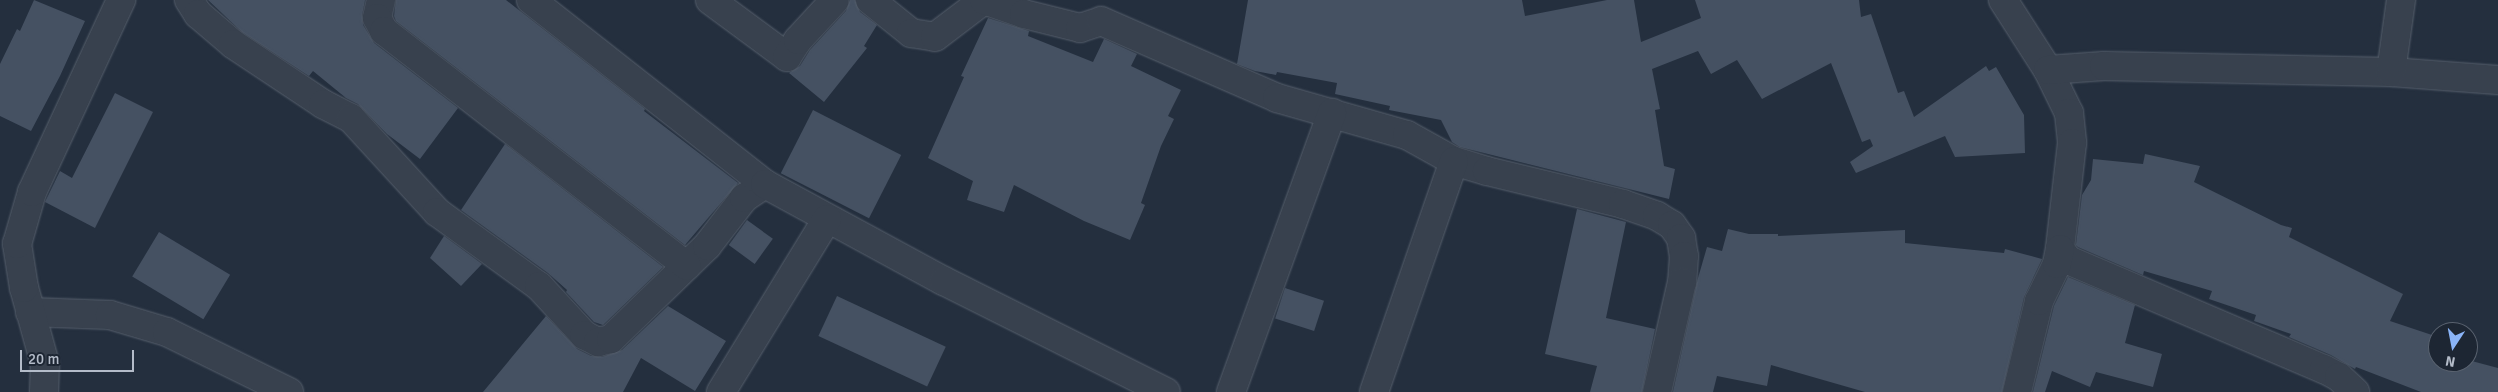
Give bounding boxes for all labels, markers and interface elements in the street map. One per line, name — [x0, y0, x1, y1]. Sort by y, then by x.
north arrow — [2428, 322, 2478, 372]
scale bar — [22, 340, 136, 372]
text: 20 m — [28, 350, 59, 368]
text: N — [2444, 352, 2457, 371]

